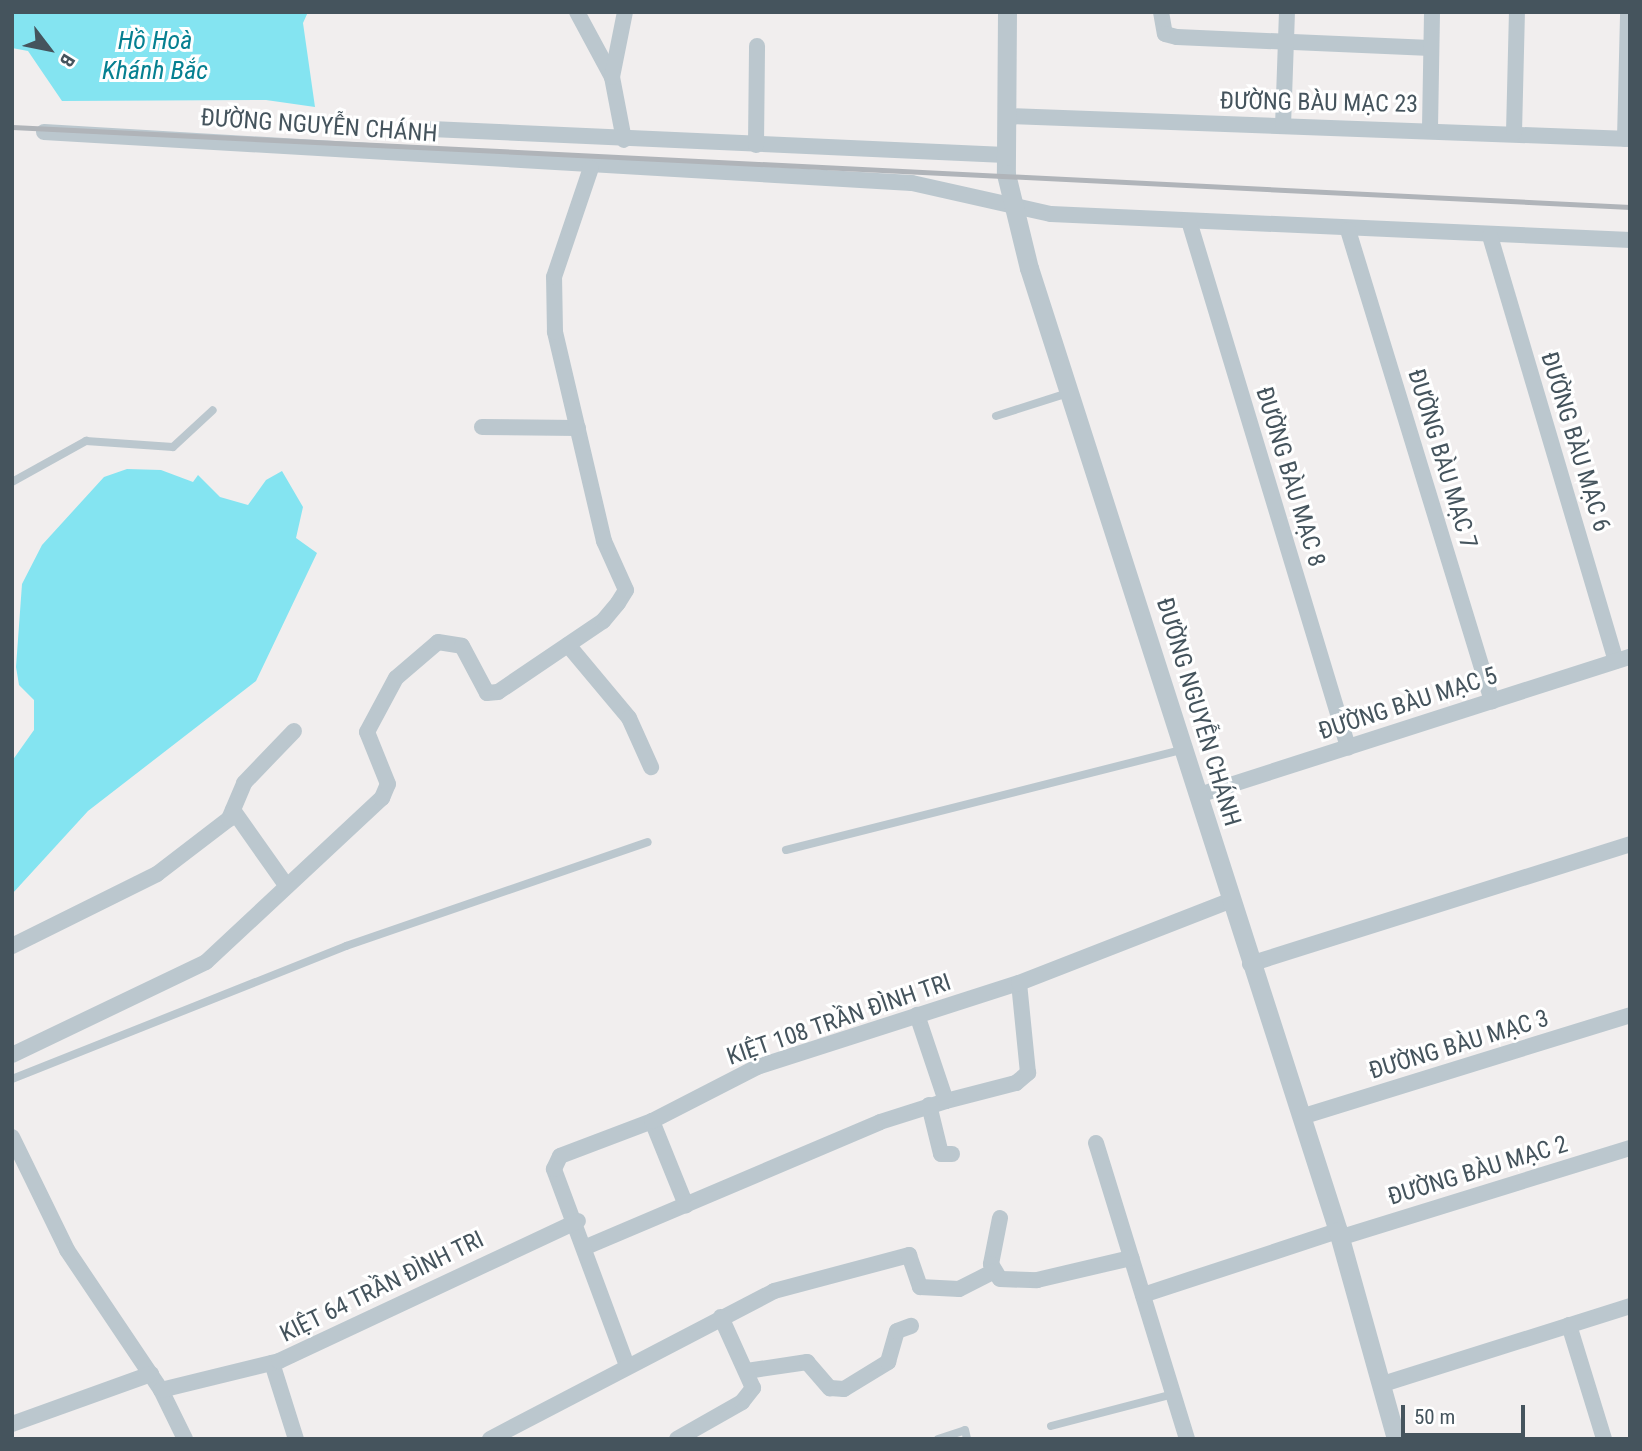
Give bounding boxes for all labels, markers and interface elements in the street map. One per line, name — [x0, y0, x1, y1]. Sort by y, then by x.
north arrow — [14, 14, 84, 84]
water label: Hồ Hoà Khánh Bắc — [102, 25, 208, 86]
text: B — [55, 50, 80, 71]
street label: ĐƯỜNG BÀU MẠC 23 — [1220, 87, 1418, 119]
street label: ĐƯỜNG NGUYỄN CHÁNH — [200, 103, 438, 149]
street label: ĐƯỜNG BÀU MẠC 6 — [1534, 349, 1616, 535]
street label: ĐƯỜNG BÀU MẠC 7 — [1401, 366, 1483, 552]
street label: ĐƯỜNG BÀU MẠC 8 — [1249, 384, 1331, 570]
street label: ĐƯỜNG NGUYỄN CHÁNH — [1150, 594, 1246, 830]
street label: ĐƯỜNG BÀU MẠC 5 — [1315, 662, 1501, 746]
street label: KIỆT 108 TRẦN ĐÌNH TRI — [723, 968, 955, 1072]
street label: ĐƯỜNG BÀU MẠC 3 — [1366, 1004, 1552, 1086]
street label: ĐƯỜNG BÀU MẠC 2 — [1385, 1130, 1571, 1212]
street label: KIỆT 64 TRẦN ĐÌNH TRI — [275, 1225, 489, 1349]
scale bar — [1404, 1392, 1528, 1436]
text: 50 m — [1414, 1405, 1455, 1429]

